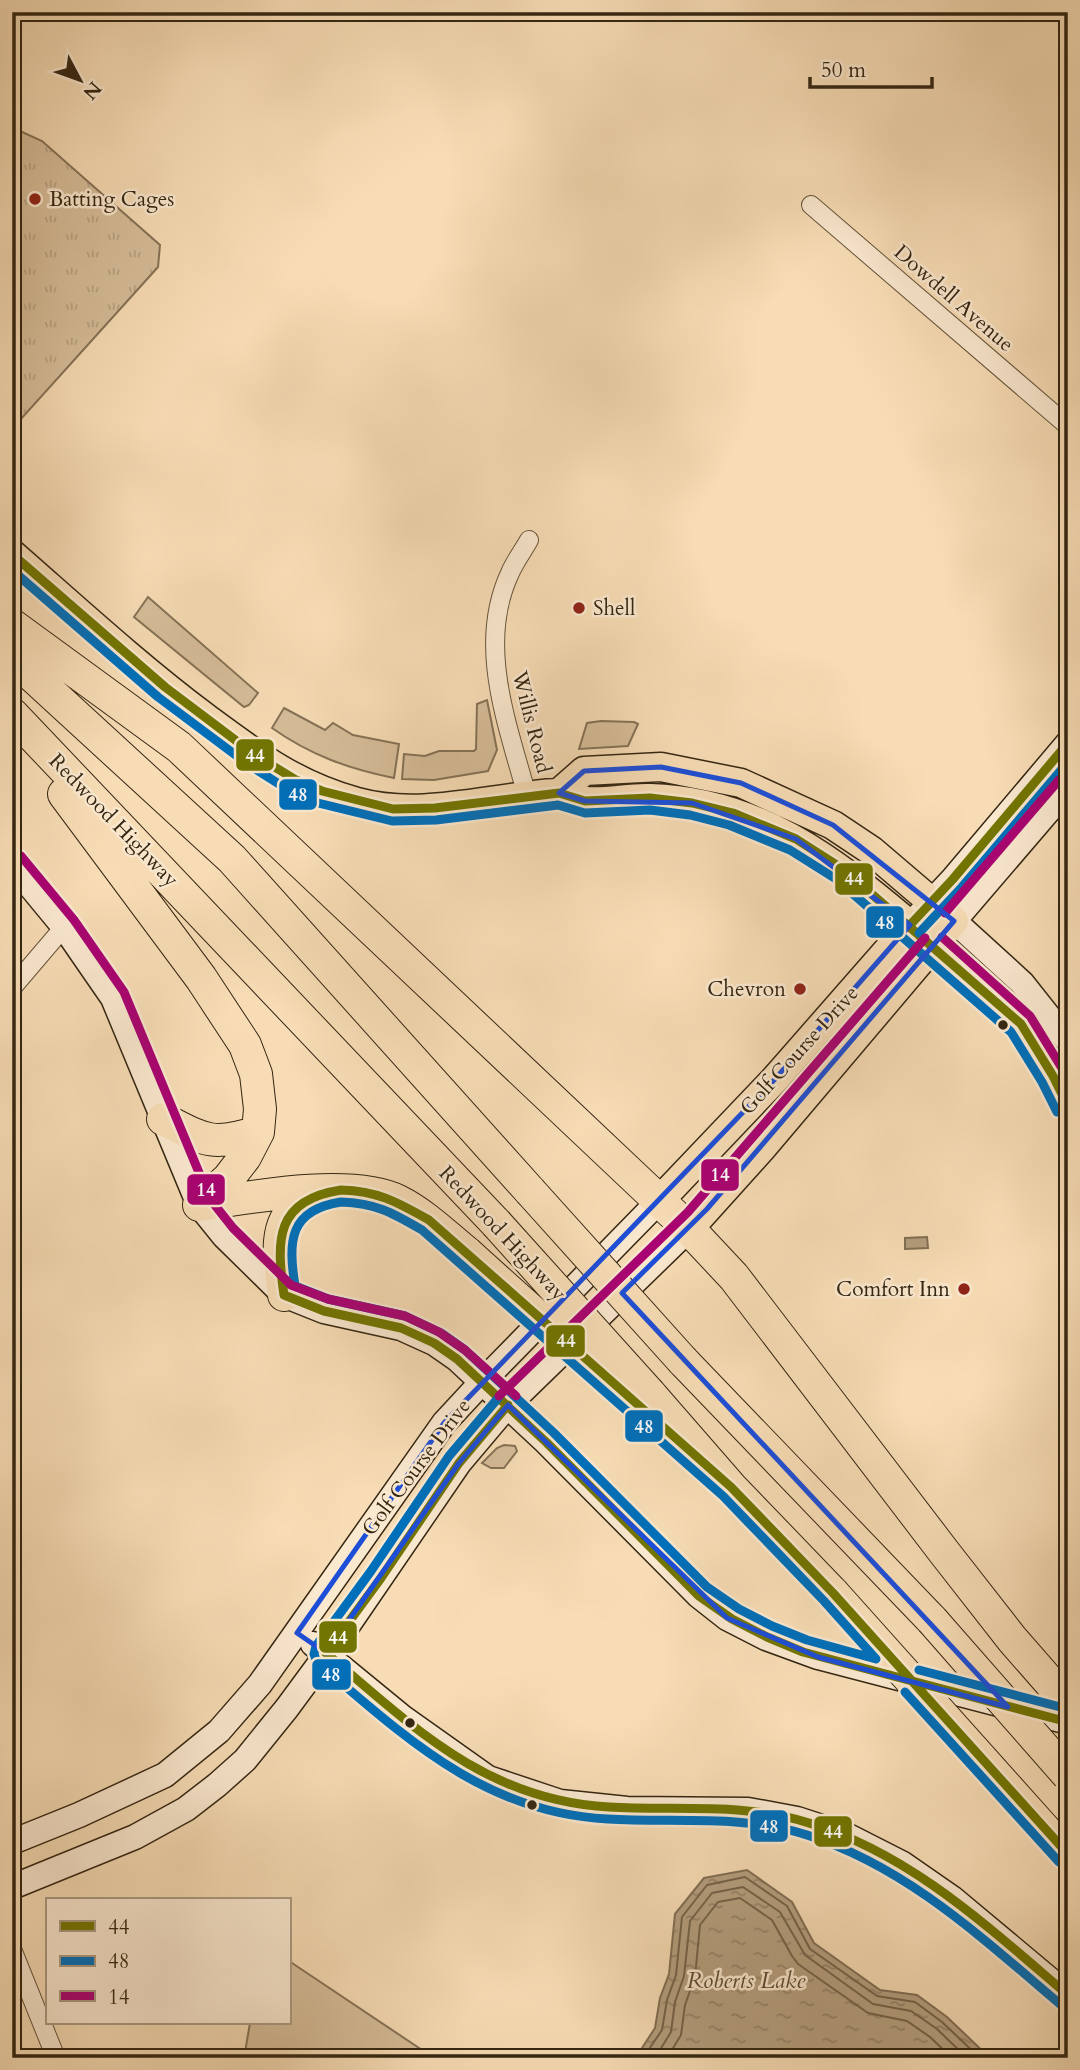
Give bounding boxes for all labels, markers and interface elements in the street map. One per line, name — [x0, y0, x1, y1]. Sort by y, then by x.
north arrow — [46, 46, 116, 116]
scale bar — [810, 46, 933, 90]
text: 50 m — [821, 56, 866, 85]
text: N — [77, 76, 107, 106]
place label: Batting Cages — [49, 185, 174, 214]
marker: Batting Cages — [27, 191, 43, 207]
street label: Dowdell Avenue — [887, 238, 1020, 359]
place label: Shell — [593, 594, 635, 623]
marker: Shell — [571, 600, 587, 616]
street label: Willis Road — [505, 667, 558, 776]
line badge: 44 — [235, 738, 275, 772]
text: 44 — [245, 743, 265, 769]
street label: Redwood Highway — [42, 747, 185, 894]
line badge: 48 — [278, 778, 318, 811]
text: 48 — [288, 782, 308, 808]
line badge: 44 — [834, 862, 874, 896]
text: 44 — [844, 866, 864, 892]
line badge: 48 — [865, 905, 905, 939]
text: 48 — [875, 910, 895, 936]
place label: Chevron — [707, 975, 786, 1004]
street label: Golf Course Drive — [733, 979, 865, 1121]
marker: Chevron — [792, 981, 808, 997]
unlabelled marker — [996, 1018, 1010, 1032]
line badge: 14 — [700, 1158, 740, 1192]
street label: Redwood Highway — [432, 1159, 573, 1307]
text: 14 — [710, 1162, 730, 1188]
line badge: 14 — [186, 1173, 226, 1206]
text: 14 — [196, 1177, 216, 1203]
place label: Comfort Inn — [836, 1275, 950, 1304]
marker: Comfort Inn — [956, 1281, 972, 1297]
line badge: 44 — [545, 1324, 586, 1358]
text: 44 — [556, 1328, 576, 1354]
street label: Golf Course Drive — [355, 1393, 478, 1542]
line badge: 48 — [624, 1409, 664, 1443]
text: 48 — [634, 1414, 654, 1440]
line badge: 44 — [318, 1620, 358, 1654]
text: 44 — [328, 1625, 348, 1651]
line badge: 48 — [311, 1658, 352, 1691]
text: 48 — [321, 1662, 341, 1688]
unlabelled marker — [403, 1716, 417, 1730]
unlabelled marker — [525, 1798, 539, 1812]
line badge: 48 — [749, 1809, 789, 1843]
text: 48 — [759, 1814, 779, 1840]
line badge: 44 — [813, 1815, 853, 1848]
text: 44 — [823, 1819, 843, 1845]
legend — [46, 1898, 290, 2024]
text: 44 — [108, 1913, 130, 1942]
text: 48 — [108, 1947, 130, 1976]
water label: Roberts Lake — [687, 1965, 805, 1996]
text: 14 — [108, 1983, 130, 2012]

